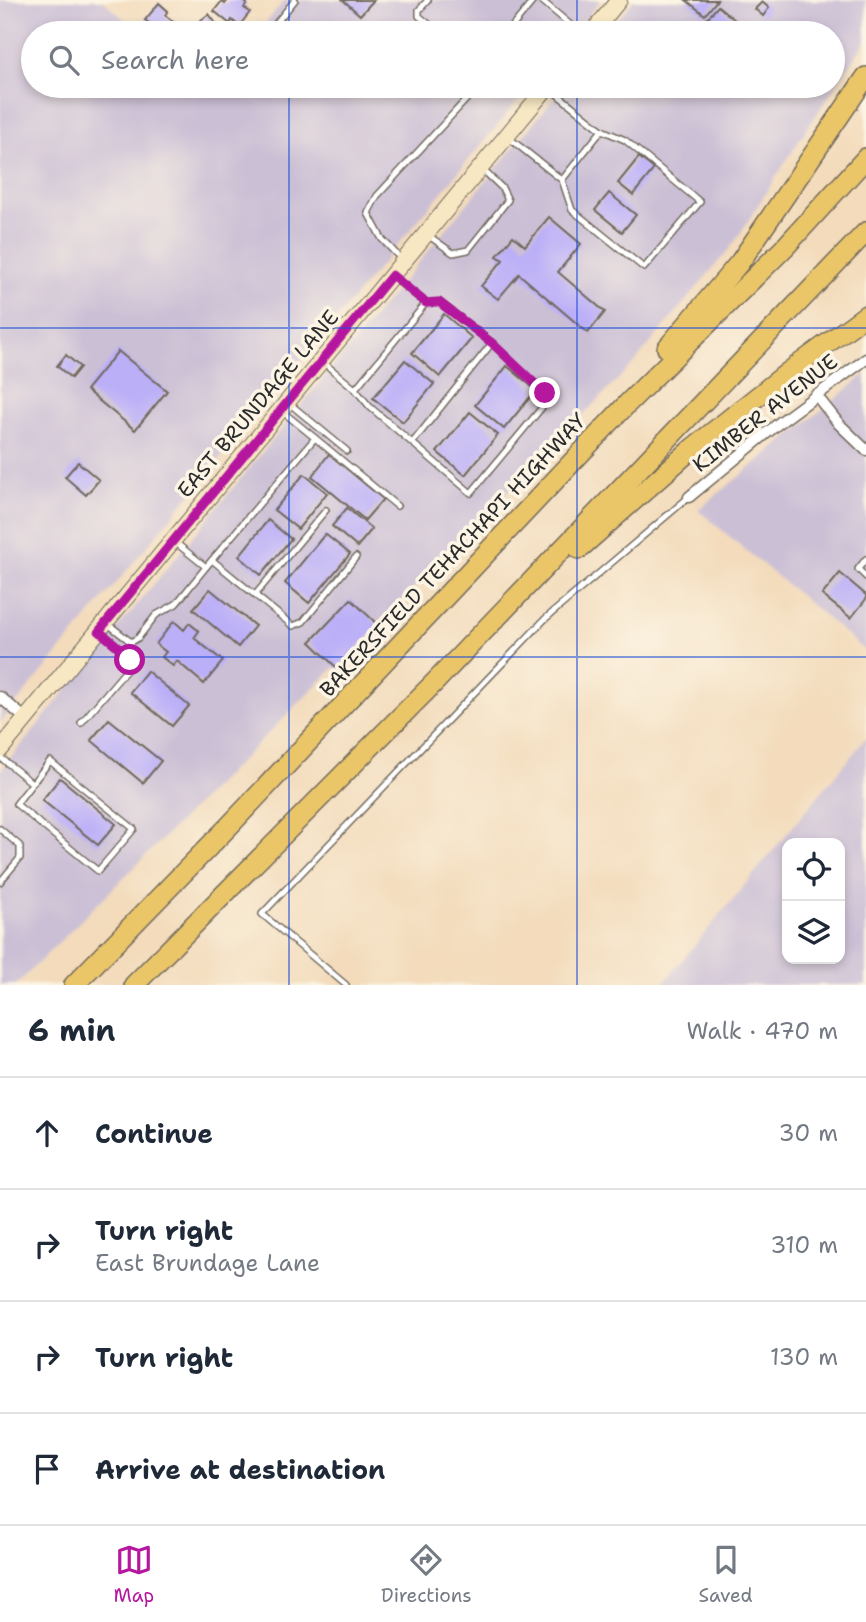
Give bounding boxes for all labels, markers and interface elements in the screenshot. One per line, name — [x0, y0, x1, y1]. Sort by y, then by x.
search box — [21, 21, 845, 98]
icon: search — [45, 41, 83, 79]
text: Search here — [101, 42, 250, 77]
street label: EAST BRUNDAGE LANE — [171, 304, 345, 504]
street label: KIMBER AVENUE — [687, 348, 843, 478]
route end — [529, 377, 560, 408]
street label: BAKERSFIELD TEHACHAPI HIGHWAY — [314, 407, 593, 703]
route start — [114, 644, 145, 675]
map controls — [782, 838, 845, 964]
button: locate — [782, 838, 845, 901]
button: layers — [782, 901, 845, 964]
text: 6 min — [28, 1010, 115, 1051]
text: Walk · 470 m — [686, 1016, 838, 1046]
icon: ahead — [28, 1114, 66, 1152]
text: Continue — [95, 1116, 213, 1151]
text: 30 m — [779, 1118, 838, 1148]
text: Turn right — [95, 1213, 233, 1248]
icon: right — [28, 1226, 66, 1264]
text: 310 m — [770, 1230, 838, 1260]
text: East Brundage Lane — [95, 1248, 320, 1278]
icon: right — [28, 1338, 66, 1376]
text: Turn right — [95, 1340, 233, 1375]
text: 130 m — [770, 1342, 838, 1372]
icon: arrive — [28, 1450, 66, 1488]
text: Arrive at destination — [95, 1452, 385, 1487]
tab: Map — [113, 1541, 154, 1608]
tab: Directions — [381, 1541, 472, 1608]
tab: Saved — [699, 1541, 753, 1608]

